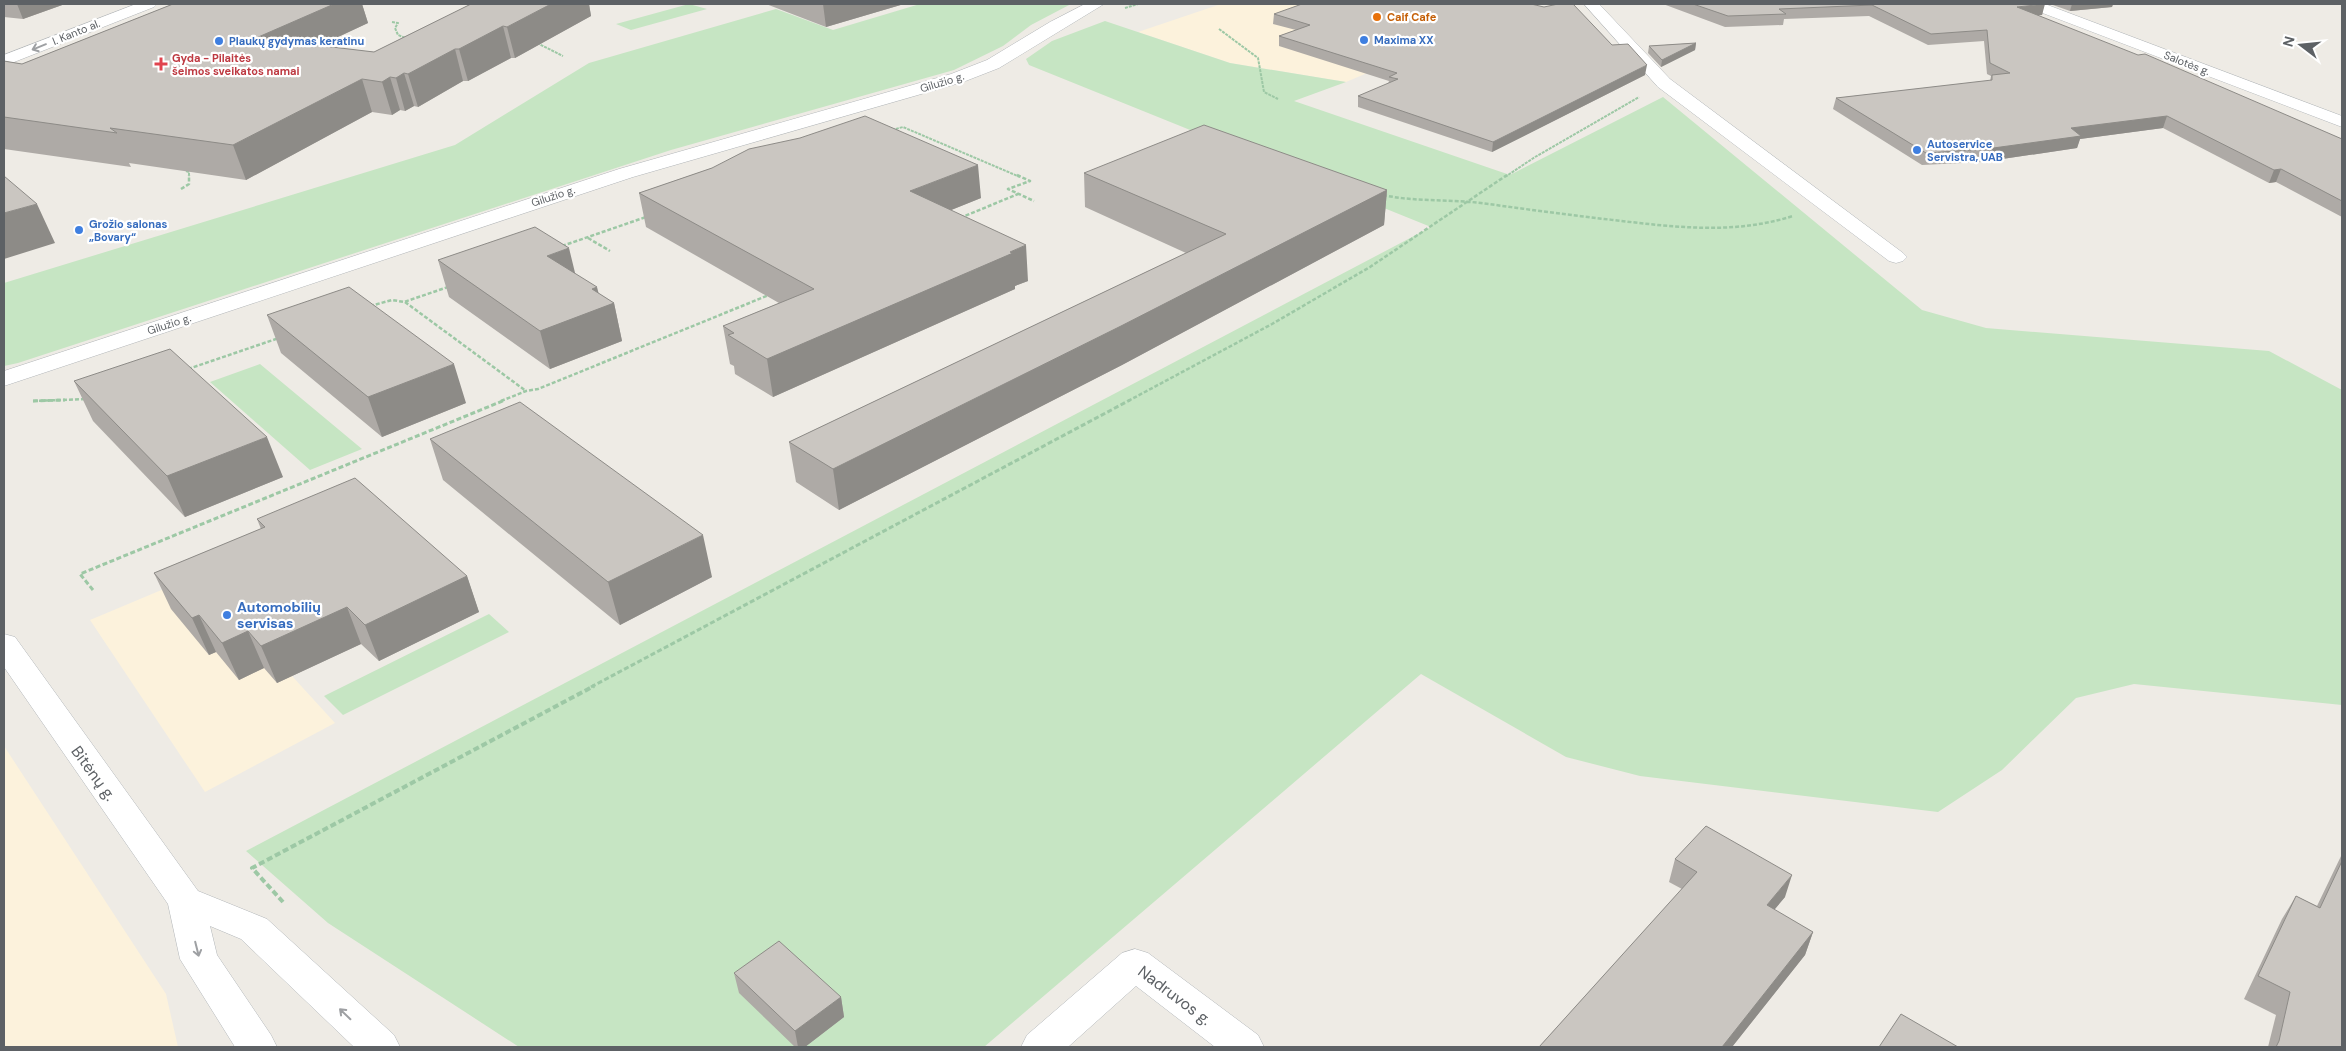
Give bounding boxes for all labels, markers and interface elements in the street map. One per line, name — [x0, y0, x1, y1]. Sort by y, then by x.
place label: Caif Cafe — [1387, 10, 1437, 24]
marker: Caif Cafe — [1371, 11, 1383, 23]
street label: I. Kanto al. — [50, 16, 102, 48]
north arrow — [2276, 20, 2326, 70]
place label: Maxima XX — [1374, 33, 1434, 47]
place label: Plaukų gydymas keratinu — [229, 34, 364, 48]
marker: Maxima XX — [1358, 34, 1370, 46]
text: N — [2278, 34, 2299, 49]
marker: Plaukų gydymas keratinu — [213, 35, 225, 47]
one-way arrow — [31, 44, 46, 53]
street label: Salotės g. — [2162, 48, 2212, 78]
place label: Gyda - Pilaitės šeimos sveikatos namai — [172, 51, 300, 78]
marker: Gyda - Pilaitės šeimos sveikatos namai — [154, 57, 168, 71]
street label: Gilužio g. — [918, 69, 966, 95]
place label: Autoservice Servistra, UAB — [1927, 137, 2003, 164]
marker: Autoservice Servistra, UAB — [1911, 144, 1923, 156]
street label: Gilužio g. — [529, 182, 577, 210]
place label: Grožio salonas „Bovary“ — [89, 217, 168, 244]
marker: Grožio salonas „Bovary“ — [73, 224, 85, 236]
street label: Gilužio g. — [145, 310, 193, 338]
place label: Automobilių servisas — [237, 598, 321, 632]
marker: Automobilių servisas — [221, 609, 233, 621]
street label: Bitėnų g. — [66, 741, 121, 805]
one-way arrow — [193, 940, 202, 956]
street label: Nadruvos g. — [1134, 961, 1216, 1030]
one-way arrow — [339, 1008, 351, 1020]

